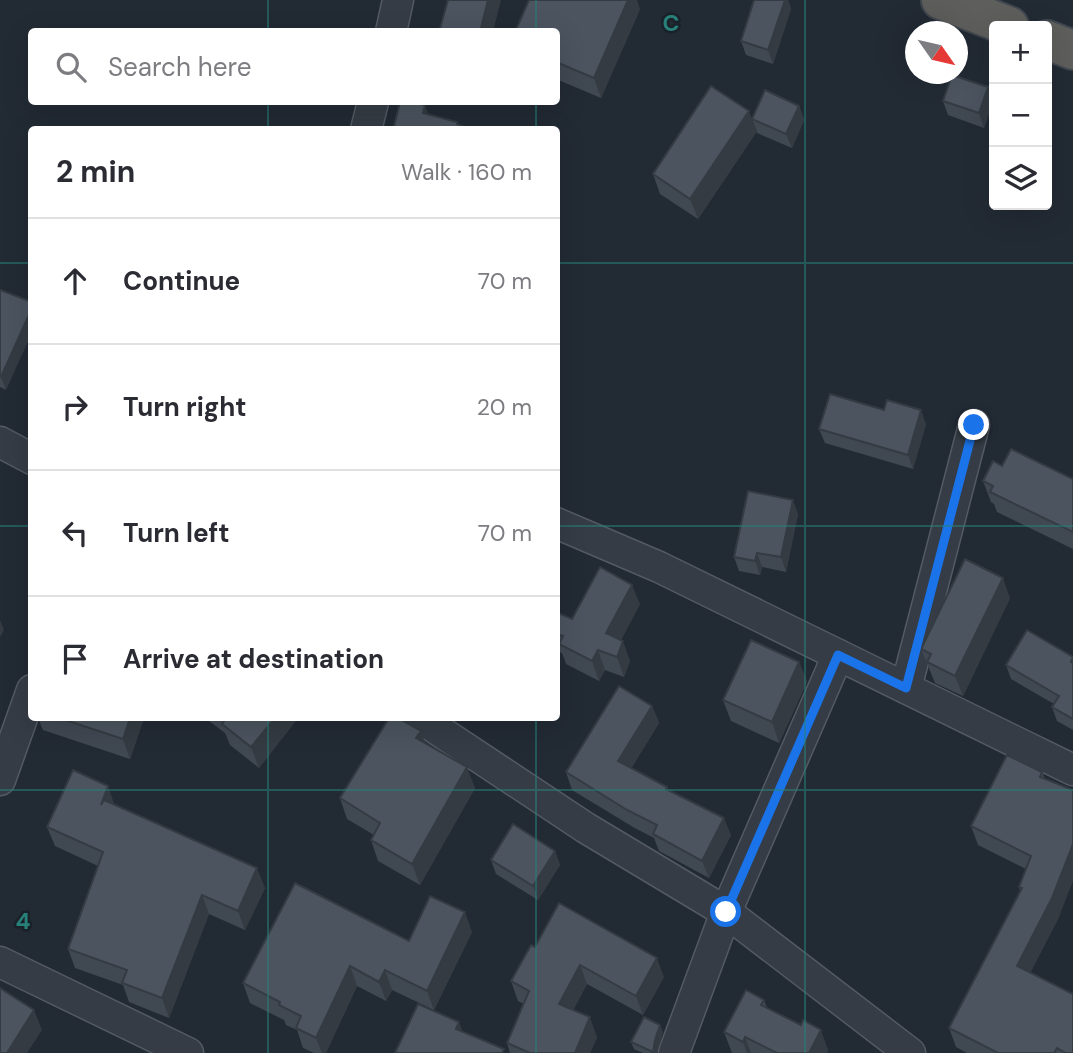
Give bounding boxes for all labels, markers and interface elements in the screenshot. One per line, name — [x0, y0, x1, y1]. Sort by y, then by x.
text: C — [663, 8, 679, 38]
north arrow — [905, 21, 968, 84]
map controls — [989, 21, 1052, 210]
button: + — [989, 21, 1052, 84]
search box — [28, 28, 560, 105]
icon: search — [52, 48, 90, 86]
text: Search here — [108, 50, 251, 84]
button: − — [989, 84, 1052, 147]
button: layers — [989, 147, 1052, 210]
text: 2 min — [56, 152, 135, 191]
text: Walk · 160 m — [401, 157, 532, 187]
icon: ahead — [56, 262, 94, 300]
text: Continue — [123, 264, 240, 298]
text: 70 m — [478, 266, 532, 296]
icon: right — [56, 388, 94, 426]
text: Turn right — [123, 390, 247, 424]
text: 20 m — [477, 392, 532, 422]
route end — [958, 409, 989, 440]
icon: left — [56, 514, 94, 552]
text: Turn left — [123, 516, 230, 550]
text: 70 m — [478, 518, 532, 548]
icon: arrive — [56, 640, 94, 678]
text: Arrive at destination — [123, 642, 384, 676]
route start — [710, 896, 741, 927]
text: 4 — [16, 906, 31, 936]

